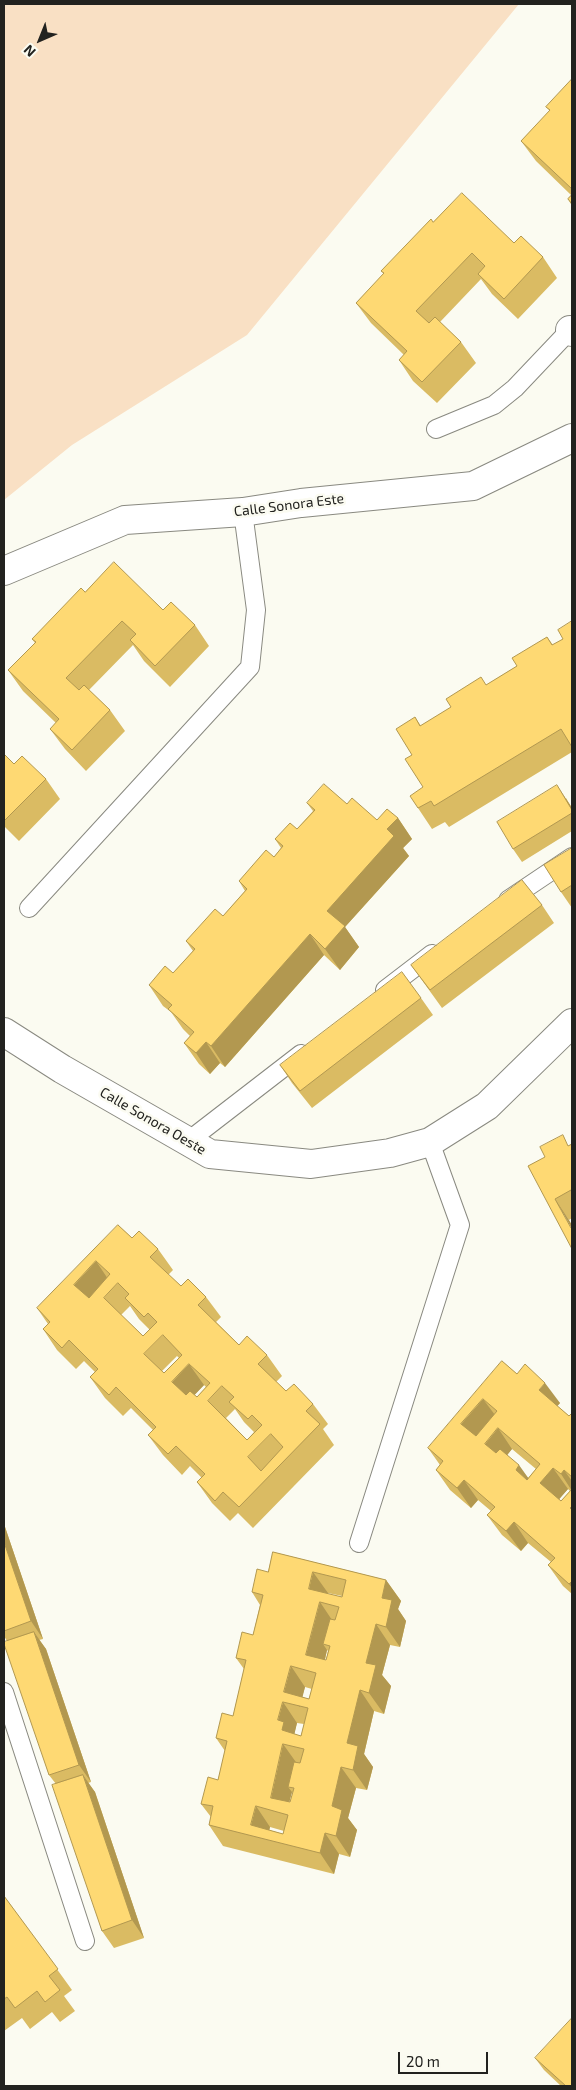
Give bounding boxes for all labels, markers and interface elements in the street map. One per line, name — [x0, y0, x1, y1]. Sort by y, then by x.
north arrow — [15, 15, 65, 65]
text: N — [20, 42, 39, 61]
street label: Calle Sonora Este — [233, 490, 345, 520]
street label: Calle Sonora Oeste — [97, 1084, 209, 1158]
scale bar — [401, 2042, 491, 2074]
text: 20 m — [406, 2052, 440, 2070]

